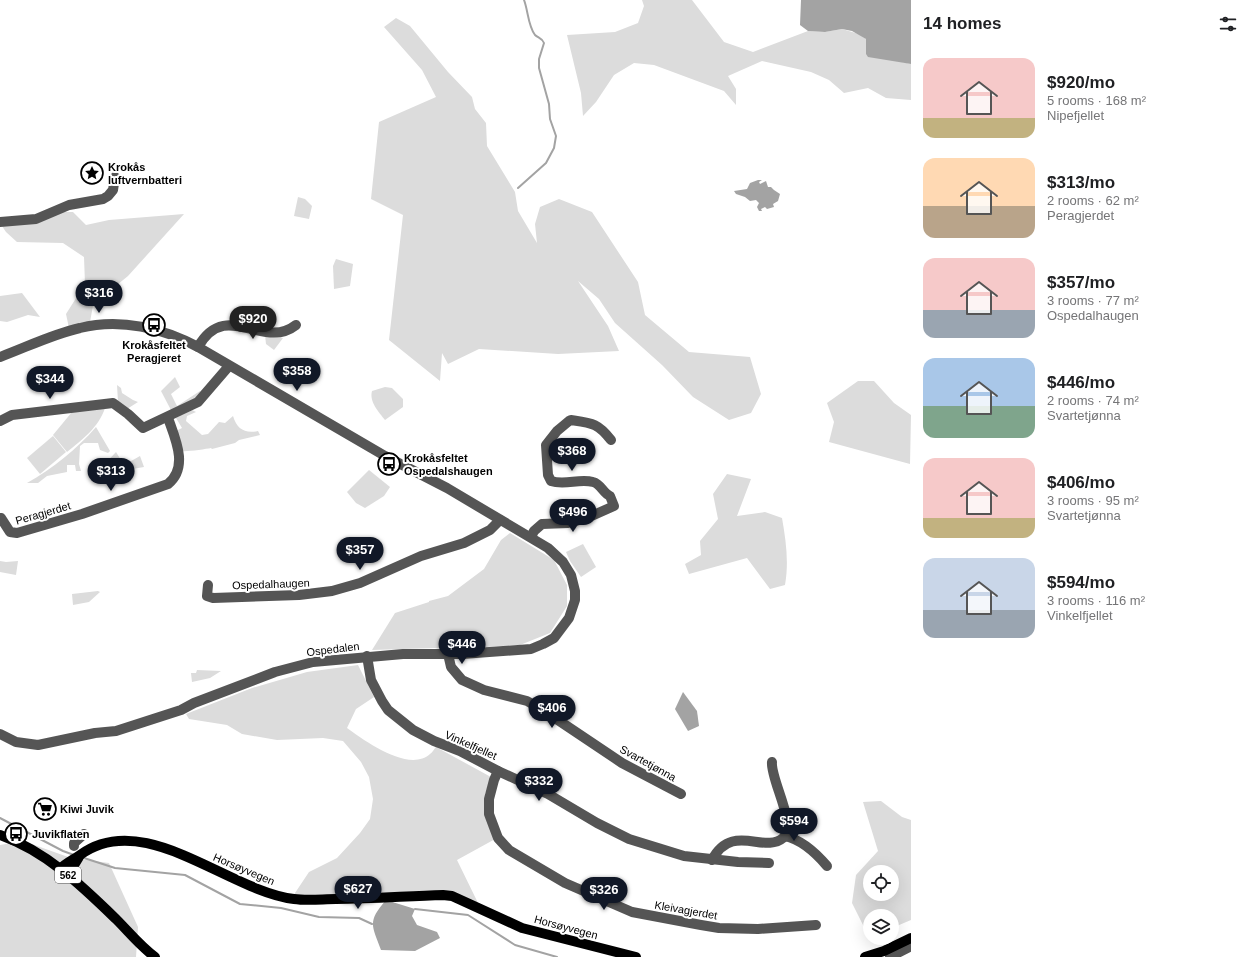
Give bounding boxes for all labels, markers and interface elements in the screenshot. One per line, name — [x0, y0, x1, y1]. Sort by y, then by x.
icon: filters — [1217, 13, 1239, 35]
text: 14 homes — [923, 14, 1001, 33]
text: $920/mo — [1047, 73, 1115, 92]
icon: home — [955, 74, 1003, 122]
text: 5 rooms · 168 m² — [1047, 93, 1146, 108]
text: Nipefjellet — [1047, 108, 1104, 123]
place icon: Krokås luftvernbatteri — [79, 160, 105, 186]
place label: Krokås luftvernbatteri — [108, 161, 182, 186]
text: $313/mo — [1047, 173, 1115, 192]
icon: home — [955, 174, 1003, 222]
text: 2 rooms · 62 m² — [1047, 193, 1139, 208]
text: Peragjerdet — [1047, 208, 1114, 223]
text: $357/mo — [1047, 273, 1115, 292]
icon: home — [955, 274, 1003, 322]
pin: $316 — [75, 280, 123, 314]
text: $316 — [85, 285, 113, 300]
text: 3 rooms · 77 m² — [1047, 293, 1139, 308]
pin: $920 — [229, 306, 277, 340]
text: Ospedalhaugen — [1047, 308, 1139, 323]
text: $920 — [239, 311, 267, 326]
bus stop icon: Krokåsfeltet Peragjeret — [141, 312, 167, 338]
place label: Krokåsfeltet Peragjeret — [122, 339, 186, 364]
pin: $358 — [273, 358, 321, 392]
text: $358 — [283, 363, 311, 378]
pin: $344 — [26, 366, 74, 400]
text: $344 — [36, 371, 64, 386]
text: $446/mo — [1047, 373, 1115, 392]
icon: home — [955, 374, 1003, 422]
text: 2 rooms · 74 m² — [1047, 393, 1139, 408]
text: Svartetjønna — [1047, 408, 1121, 423]
pin: $368 — [548, 438, 596, 472]
text: $368 — [558, 443, 586, 458]
bus stop icon: Krokåsfeltet Ospedalshaugen — [376, 451, 402, 477]
place label: Krokåsfeltet Ospedalshaugen — [404, 452, 493, 477]
pin: $313 — [87, 458, 135, 492]
text: $313 — [97, 463, 125, 478]
text: $406/mo — [1047, 473, 1115, 492]
icon: home — [955, 474, 1003, 522]
text: 3 rooms · 95 m² — [1047, 493, 1139, 508]
street label: Peragjerdet — [14, 499, 72, 527]
pin: $496 — [549, 499, 597, 533]
text: $496 — [559, 504, 587, 519]
text: Svartetjønna — [1047, 508, 1121, 523]
pin: $357 — [336, 537, 384, 571]
text: $357 — [346, 542, 374, 557]
text: $594/mo — [1047, 573, 1115, 592]
icon: home — [955, 574, 1003, 622]
street label: Ospedalhaugen — [232, 577, 310, 591]
text: 3 rooms · 116 m² — [1047, 593, 1145, 608]
text: Vinkelfjellet — [1047, 608, 1113, 623]
pin: $446 — [438, 631, 486, 665]
text: $446 — [448, 636, 476, 651]
street label: Ospedalen — [306, 640, 360, 658]
pin: $406 — [528, 695, 576, 729]
text: $406 — [538, 700, 566, 715]
street label: Vinkelfjellet — [443, 728, 499, 762]
street label: Svartetjønna — [618, 743, 679, 784]
pin: $332 — [515, 768, 563, 802]
text: $332 — [525, 773, 553, 788]
supermarket icon: Kiwi Juvik — [32, 796, 58, 822]
place label: Kiwi Juvik — [60, 803, 115, 815]
pin: $594 — [770, 808, 818, 842]
text: $594 — [780, 813, 808, 828]
bus stop icon: Juvikflaten — [3, 821, 29, 847]
place label: Juvikflaten — [32, 828, 90, 840]
street label: Horsøyvegen — [212, 851, 276, 887]
map controls — [863, 865, 899, 945]
button: locate — [863, 865, 899, 901]
road number: 562 — [55, 867, 81, 883]
pin: $627 — [334, 876, 382, 910]
pin: $326 — [580, 877, 628, 911]
text: $627 — [344, 881, 372, 896]
text: $326 — [590, 882, 618, 897]
street label: Kleivagjerdet — [654, 899, 718, 921]
button: layers — [863, 909, 899, 945]
street label: Horsøyvegen — [533, 913, 599, 941]

